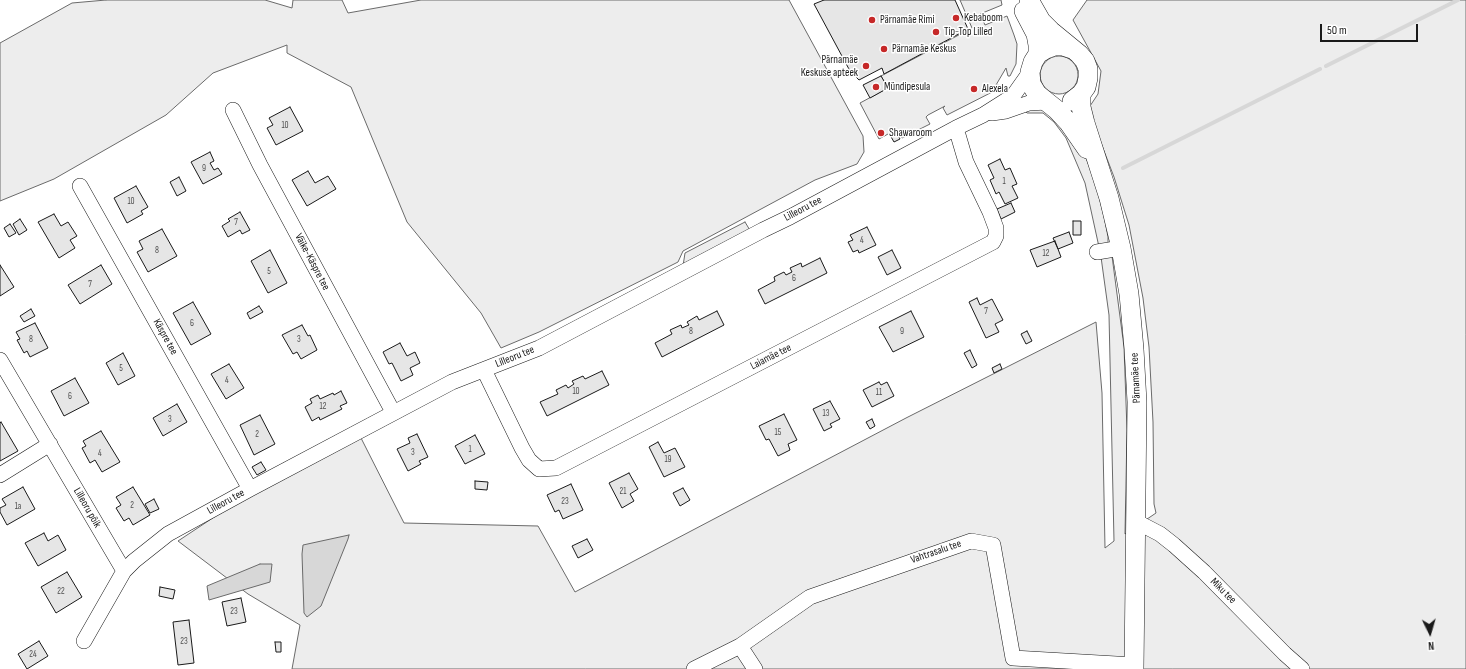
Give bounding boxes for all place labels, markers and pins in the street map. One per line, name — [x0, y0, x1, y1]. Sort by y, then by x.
place label: Kebaboom — [964, 11, 1003, 25]
place label: Pärnamäe Rimi — [880, 13, 935, 27]
marker: Kebaboom — [951, 13, 961, 23]
marker: Pärnamäe Rimi — [867, 15, 877, 25]
place label: Tip-Top Lilled — [944, 25, 992, 39]
marker: Tip-Top Lilled — [931, 27, 941, 37]
place label: Pärnamäe Keskus — [892, 42, 956, 56]
marker: Pärnamäe Keskus — [879, 44, 889, 54]
place label: Pärnamäe Keskuse apteek — [801, 53, 858, 79]
marker: Pärnamäe Keskuse apteek — [861, 61, 871, 71]
place label: Mündipesula — [884, 80, 930, 94]
marker: Mündipesula — [871, 82, 881, 92]
place label: Alexela — [982, 82, 1008, 96]
marker: Alexela — [969, 84, 979, 94]
place label: Shawaroom — [889, 126, 932, 140]
marker: Shawaroom — [876, 128, 886, 138]

